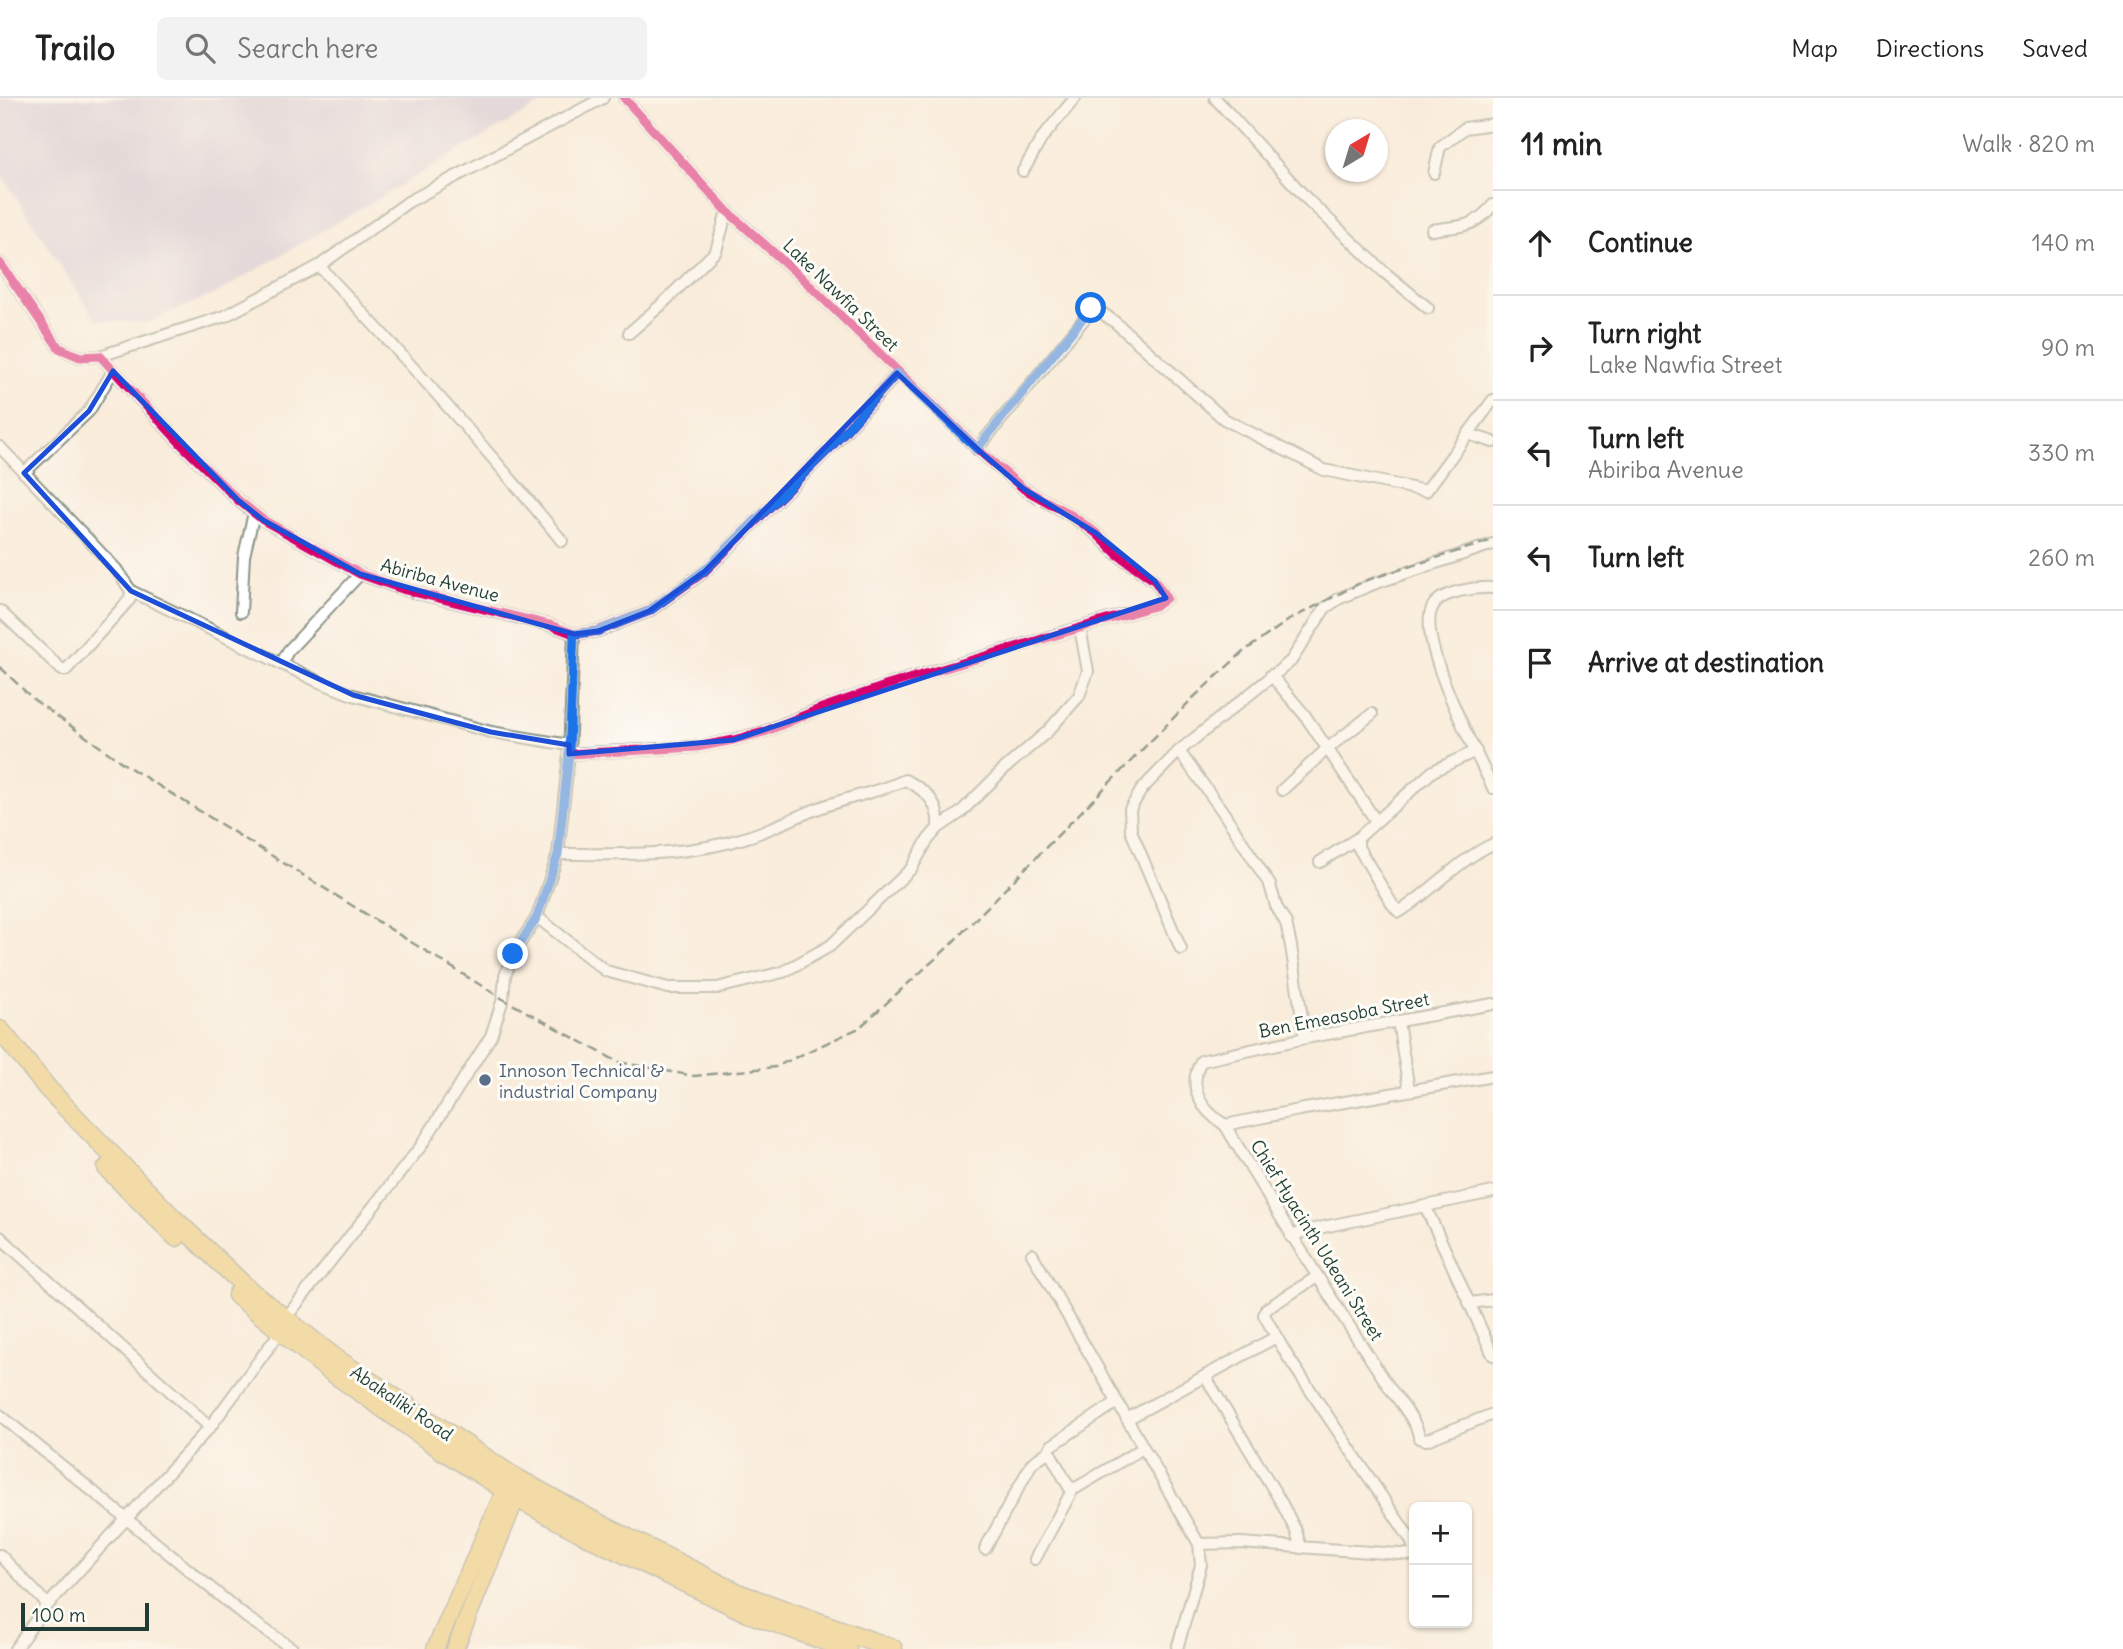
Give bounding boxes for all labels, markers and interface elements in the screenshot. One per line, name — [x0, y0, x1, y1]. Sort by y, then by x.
search box — [157, 17, 647, 80]
text: Trailo — [35, 27, 115, 69]
icon: search — [181, 29, 219, 67]
text: Search here — [237, 32, 378, 65]
text: Map — [1791, 33, 1838, 63]
text: Directions — [1876, 33, 1984, 63]
text: Saved — [2022, 33, 2088, 63]
north arrow — [1325, 119, 1388, 182]
text: 11 min — [1521, 125, 1602, 163]
text: Walk · 820 m — [1962, 129, 2095, 158]
icon: ahead — [1521, 224, 1559, 262]
text: Continue — [1588, 226, 1693, 259]
text: 140 m — [2032, 228, 2095, 257]
street label: Lake Nawfia Street — [778, 234, 904, 356]
route start — [1075, 292, 1106, 323]
text: Turn right — [1588, 317, 1701, 350]
icon: right — [1521, 329, 1559, 367]
text: 90 m — [2041, 333, 2095, 362]
text: Lake Nawfia Street — [1588, 350, 1783, 379]
text: Turn left — [1588, 422, 1684, 455]
icon: left — [1521, 434, 1559, 472]
text: 330 m — [2028, 438, 2095, 467]
text: Abiriba Avenue — [1588, 455, 1744, 484]
icon: left — [1521, 539, 1559, 577]
text: Turn left — [1588, 541, 1684, 574]
text: 260 m — [2028, 543, 2095, 572]
street label: Abiriba Avenue — [378, 553, 502, 607]
icon: arrive — [1521, 644, 1559, 682]
text: Arrive at destination — [1588, 646, 1824, 679]
route end — [497, 938, 528, 969]
street label: Ben Emeasoba Street — [1257, 987, 1431, 1043]
place label: Innoson Technical & industrial Company — [499, 1059, 664, 1103]
marker: Innoson Technical & industrial Company — [477, 1072, 493, 1088]
street label: Chief Hyacinth Udeani Street — [1246, 1135, 1388, 1345]
street label: Abakaliki Road — [346, 1360, 458, 1446]
map controls — [1409, 1502, 1472, 1628]
button: + — [1409, 1502, 1472, 1565]
button: − — [1409, 1565, 1472, 1628]
scale bar — [21, 1600, 149, 1632]
text: 100 m — [32, 1603, 86, 1627]

